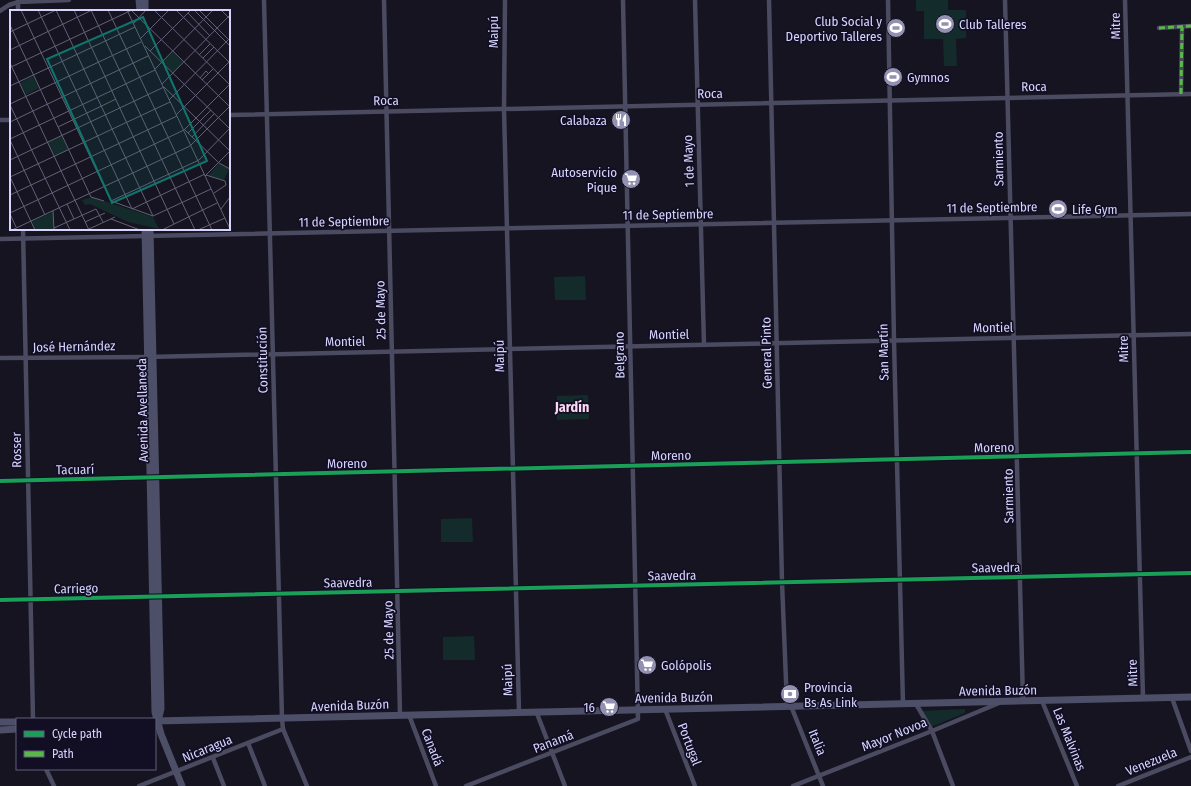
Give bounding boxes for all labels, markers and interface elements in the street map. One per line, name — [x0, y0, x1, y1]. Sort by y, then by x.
inset map — [10, 10, 230, 230]
street label: Mitre — [1108, 12, 1123, 40]
sports icon: Club Talleres — [934, 13, 956, 35]
place label: Club Social y Deportivo Talleres — [786, 14, 882, 44]
street label: Maipú — [486, 16, 501, 48]
sports icon: Club Social y Deportivo Talleres — [885, 17, 907, 39]
place label: Club Talleres — [959, 17, 1027, 32]
sports icon: Gymnos — [882, 66, 904, 88]
place label: Gymnos — [907, 70, 950, 85]
street label: Roca — [1021, 79, 1047, 94]
street label: Roca — [697, 86, 723, 101]
street label: Roca — [373, 93, 399, 108]
restaurant icon: Calabaza — [610, 109, 632, 131]
place label: Calabaza — [560, 113, 607, 128]
street label: Sarmiento — [991, 131, 1006, 187]
street label: 1 de Mayo — [680, 134, 697, 188]
place label: Autoservicio Pique — [551, 165, 617, 195]
supermarket icon: Autoservicio Pique — [620, 168, 642, 190]
sports icon: Life Gym — [1047, 198, 1069, 220]
street label: 11 de Septiembre — [947, 199, 1037, 216]
place label: Life Gym — [1072, 202, 1118, 217]
street label: 11 de Septiembre — [623, 206, 713, 223]
street label: 11 de Septiembre — [299, 213, 389, 230]
street label: 25 de Mayo — [372, 280, 389, 340]
street label: General Pinto — [758, 317, 775, 389]
street label: Montiel — [973, 320, 1014, 335]
street label: San Martín — [876, 323, 891, 381]
street label: Constitución — [254, 327, 271, 393]
street label: Montiel — [649, 327, 690, 342]
street label: Belgrano — [612, 331, 627, 379]
street label: Montiel — [325, 334, 366, 349]
street label: Mitre — [1116, 335, 1131, 363]
street label: José Hernández — [33, 338, 116, 355]
street label: Maipú — [492, 340, 507, 372]
street label: Avenida Avellaneda — [134, 358, 151, 462]
district label: Jardín — [554, 399, 589, 416]
street label: Rosser — [9, 432, 24, 468]
street label: Moreno — [974, 440, 1014, 455]
street label: Moreno — [651, 448, 691, 463]
street label: Moreno — [327, 456, 367, 471]
street label: Tacuarí — [56, 462, 94, 477]
street label: Sarmiento — [1001, 468, 1016, 524]
street label: Saavedra — [972, 560, 1020, 575]
street label: Saavedra — [648, 568, 696, 583]
street label: Saavedra — [324, 575, 372, 590]
street label: Carriego — [54, 581, 98, 596]
street label: 25 de Mayo — [380, 600, 397, 660]
supermarket icon: Golópolis — [636, 654, 658, 676]
place label: Golópolis — [661, 658, 712, 673]
street label: Mitre — [1125, 659, 1140, 687]
street label: Maipú — [499, 663, 516, 697]
place label: Provincia Bs As Link — [804, 680, 858, 710]
street label: Avenida Buzón — [959, 682, 1037, 699]
bank icon: Provincia Bs As Link — [779, 683, 801, 705]
street label: Avenida Buzón — [635, 689, 713, 706]
supermarket icon: 16 — [598, 696, 620, 718]
street label: Avenida Buzón — [311, 697, 389, 714]
place label: 16 — [583, 700, 595, 715]
street label: Las Malvinas — [1050, 705, 1089, 774]
street label: Mayor Novoa — [859, 715, 929, 754]
legend — [16, 718, 156, 770]
street label: Portugal — [675, 721, 705, 768]
street label: Canadá — [418, 726, 447, 768]
text: Cycle path — [52, 727, 102, 741]
street label: Panamá — [531, 727, 576, 756]
street label: Italia — [806, 727, 830, 757]
street label: Nicaragua — [180, 732, 234, 765]
street label: Venezuela — [1123, 744, 1179, 779]
text: Path — [52, 747, 74, 761]

